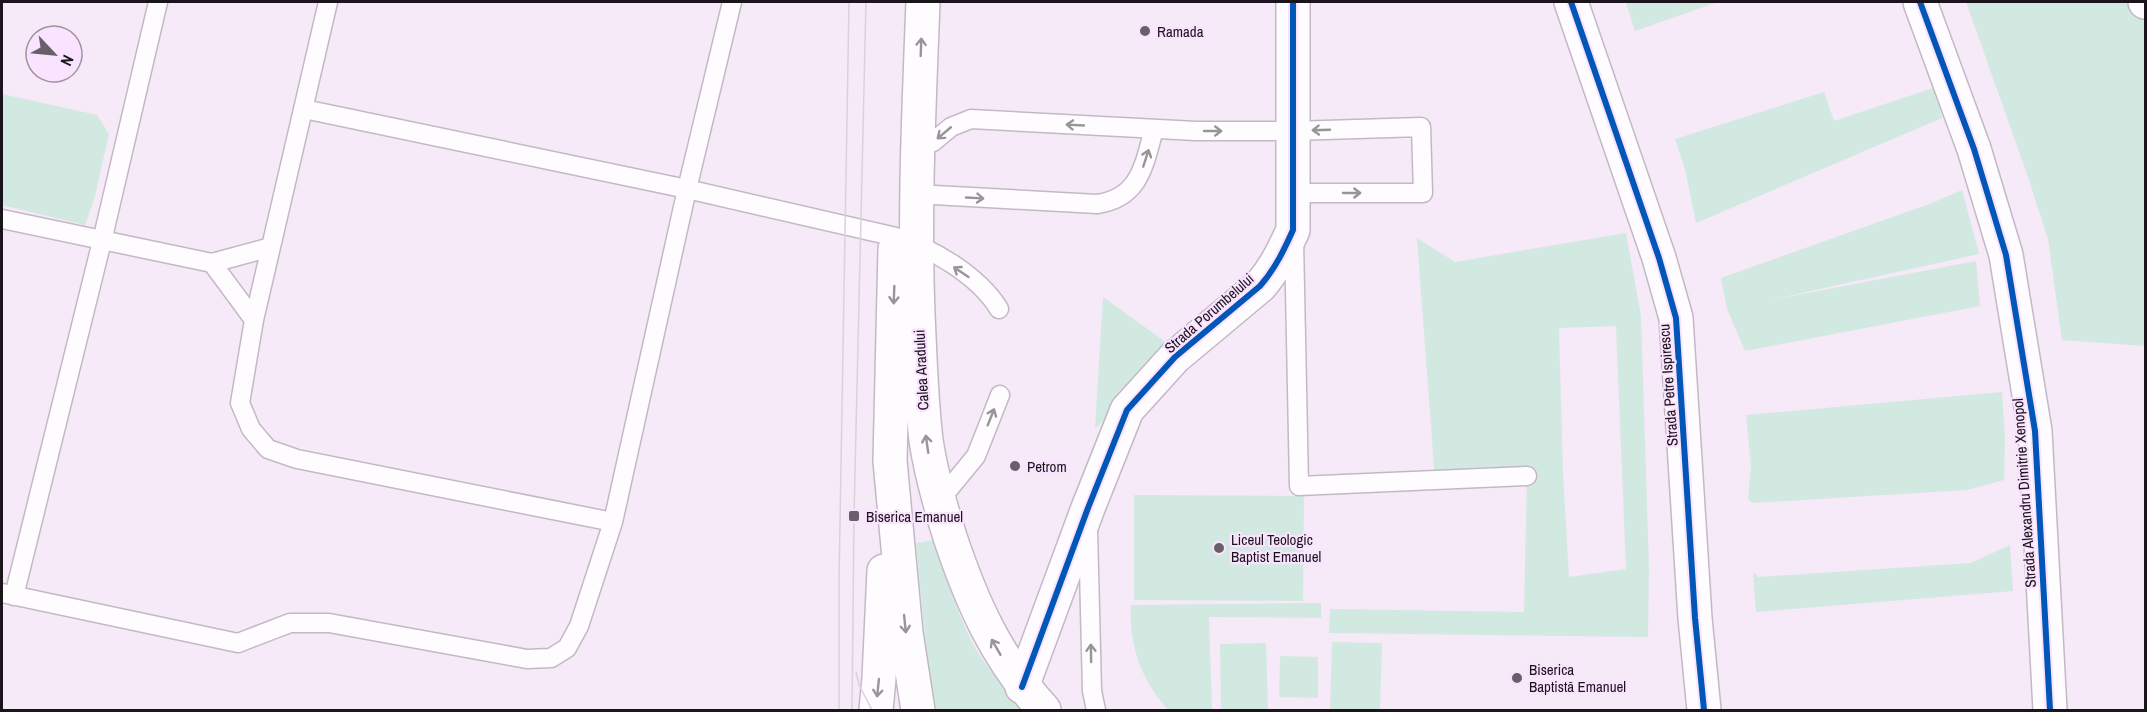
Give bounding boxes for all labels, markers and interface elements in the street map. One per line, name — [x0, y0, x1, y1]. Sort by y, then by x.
place label: Ramada — [1157, 21, 1204, 42]
north arrow — [24, 24, 84, 84]
marker: Ramada — [1138, 24, 1152, 38]
one-way arrow — [915, 38, 927, 58]
text: N — [56, 51, 79, 70]
one-way arrow — [1066, 119, 1086, 130]
one-way arrow — [1311, 124, 1331, 136]
one-way arrow — [1202, 125, 1222, 137]
one-way arrow — [936, 127, 952, 140]
one-way arrow — [1141, 149, 1152, 168]
one-way arrow — [1341, 187, 1361, 199]
one-way arrow — [964, 192, 984, 203]
one-way arrow — [953, 265, 970, 278]
street label: Strada Porumbelului — [1160, 268, 1258, 358]
one-way arrow — [888, 285, 900, 305]
street label: Strada Petre Ispirescu — [1653, 323, 1683, 447]
street label: Calea Aradului — [908, 329, 934, 411]
street label: Strada Alexandru Dimitrie Xenopol — [2007, 398, 2041, 588]
one-way arrow — [986, 408, 997, 427]
one-way arrow — [922, 435, 933, 454]
place label: Petrom — [1027, 456, 1067, 477]
marker: Petrom — [1008, 459, 1022, 473]
place label: Biserica Emanuel — [866, 506, 963, 527]
marker: Biserica Emanuel — [847, 509, 861, 523]
place label: Liceul Teologic Baptist Emanuel — [1231, 529, 1321, 567]
marker: Liceul Teologic Baptist Emanuel — [1212, 541, 1226, 555]
one-way arrow — [900, 614, 911, 634]
one-way arrow — [990, 639, 1002, 656]
one-way arrow — [1085, 643, 1097, 663]
place label: Biserica Baptistă Emanuel — [1529, 659, 1626, 697]
marker: Biserica Baptistă Emanuel — [1510, 671, 1524, 685]
one-way arrow — [872, 677, 883, 697]

